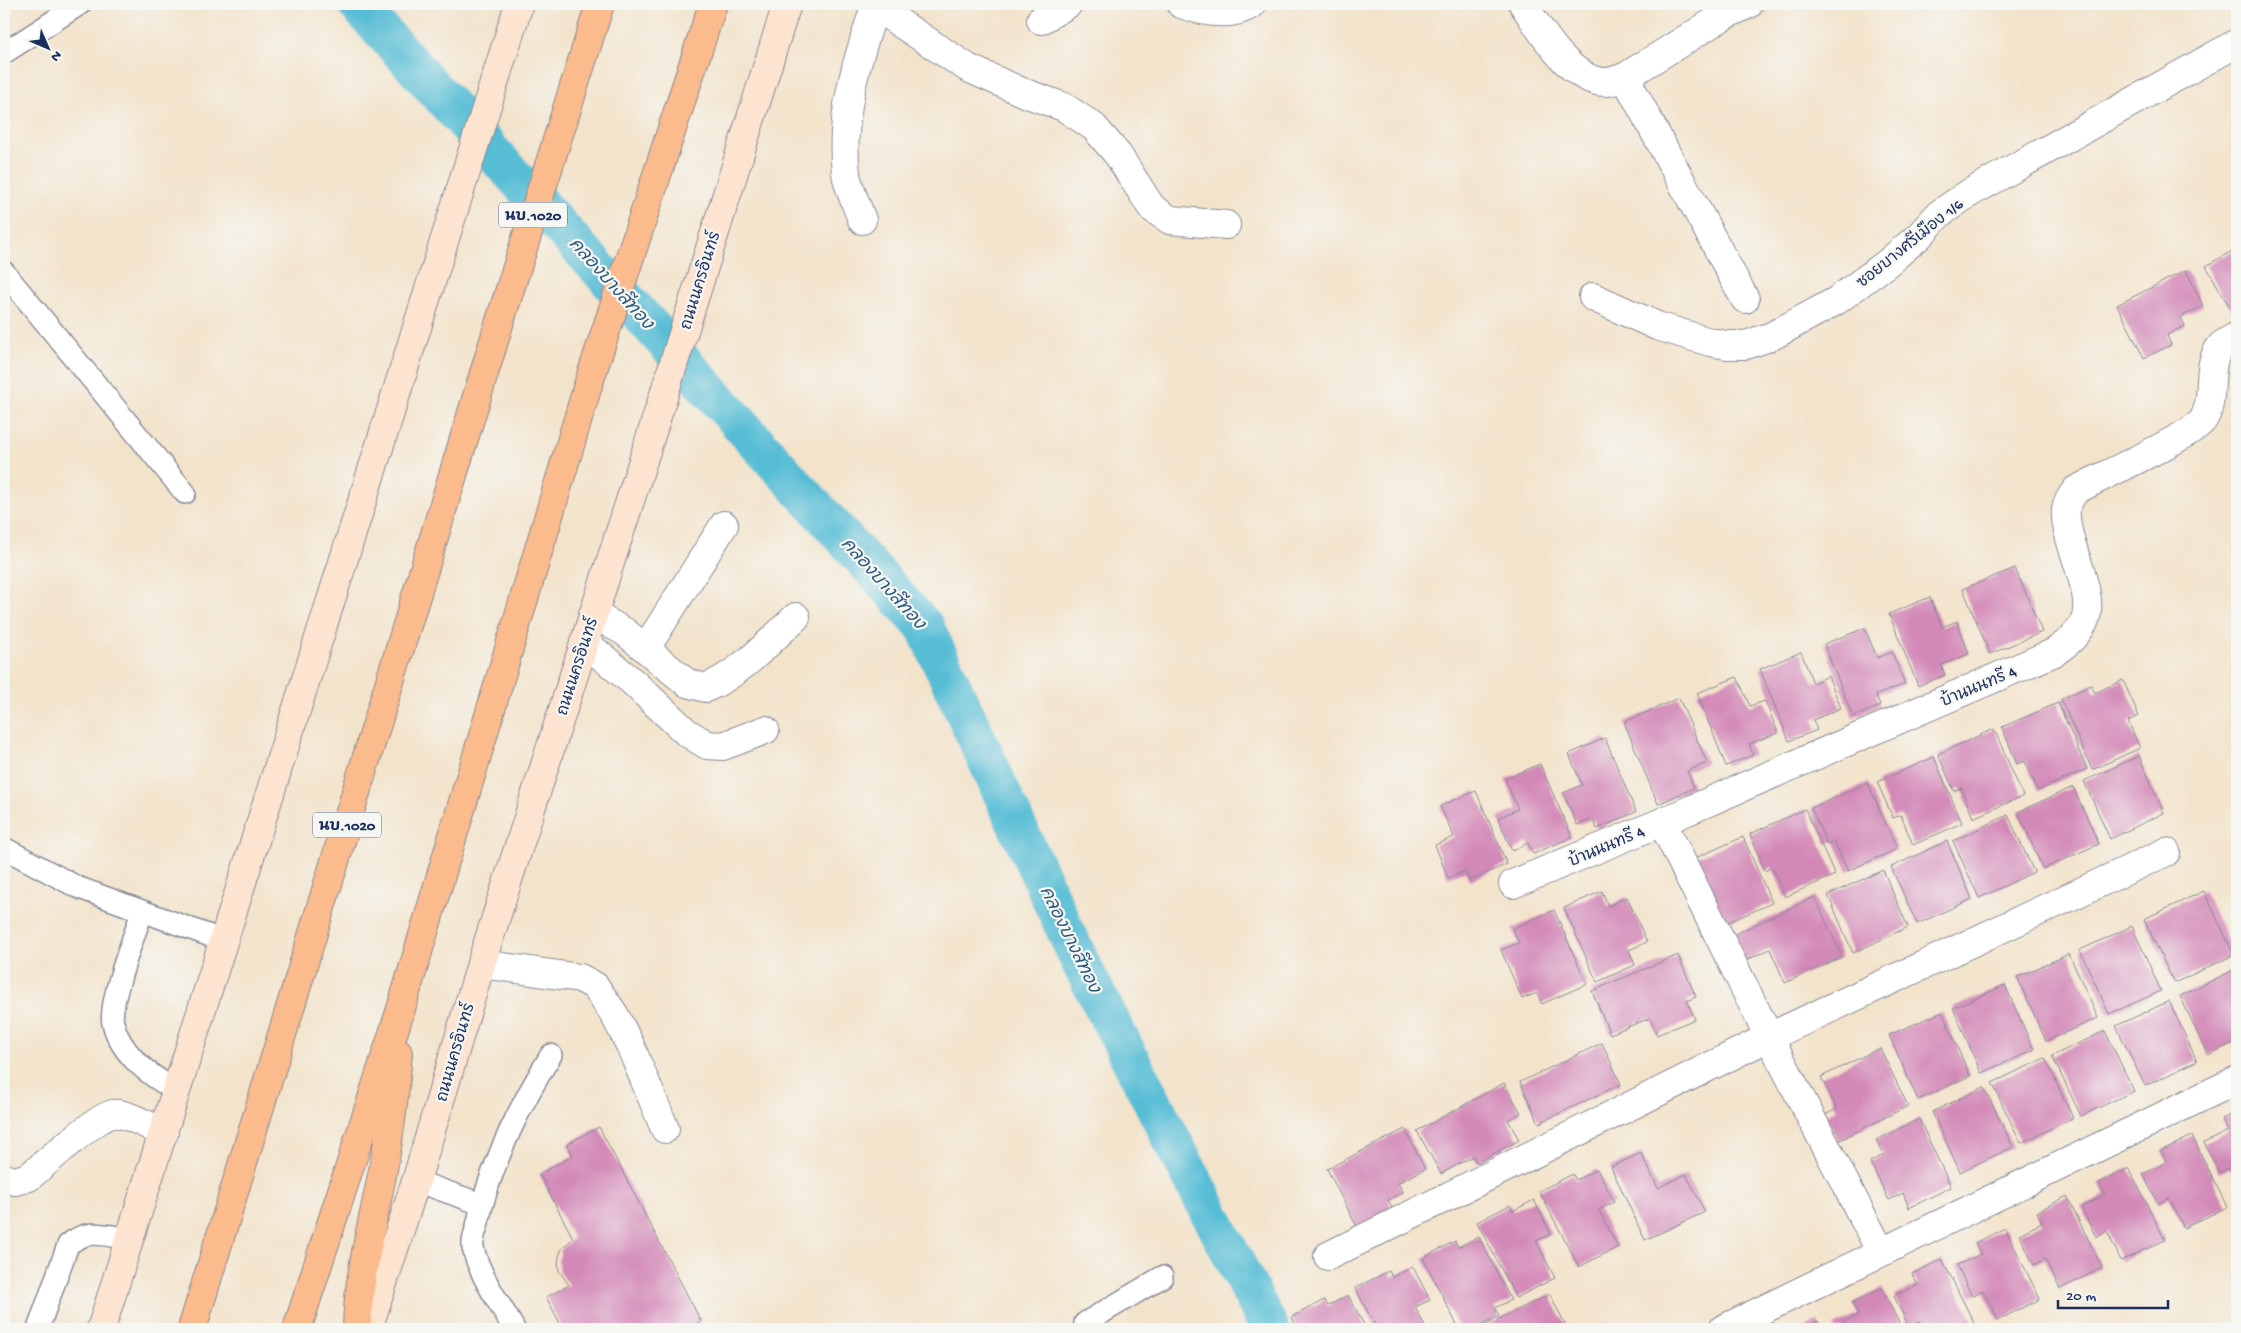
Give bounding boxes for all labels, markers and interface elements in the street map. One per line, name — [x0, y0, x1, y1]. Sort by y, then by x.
north arrow — [22, 22, 72, 72]
text: N — [46, 46, 65, 65]
street label: ซอยบางศรีเมือง 1/6 — [1851, 192, 1969, 293]
road number: นบ.1020 — [499, 202, 567, 228]
street label: ถนนนครอินทร์ — [674, 228, 726, 332]
water label: คลองบางสีทอง — [564, 233, 660, 336]
water label: คลองบางสีทอง — [836, 533, 932, 636]
street label: ถนนนครอินทร์ — [550, 614, 604, 718]
street label: บ้านนนทรี 4 — [1937, 660, 2020, 713]
road number: นบ.1020 — [313, 812, 381, 838]
street label: บ้านนนทรี 4 — [1565, 820, 1648, 873]
water label: คลองบางสีทอง — [1034, 882, 1107, 998]
street label: ถนนนครอินทร์ — [429, 999, 481, 1105]
scale bar — [2058, 1278, 2168, 1310]
text: 20 m — [2066, 1288, 2096, 1306]

